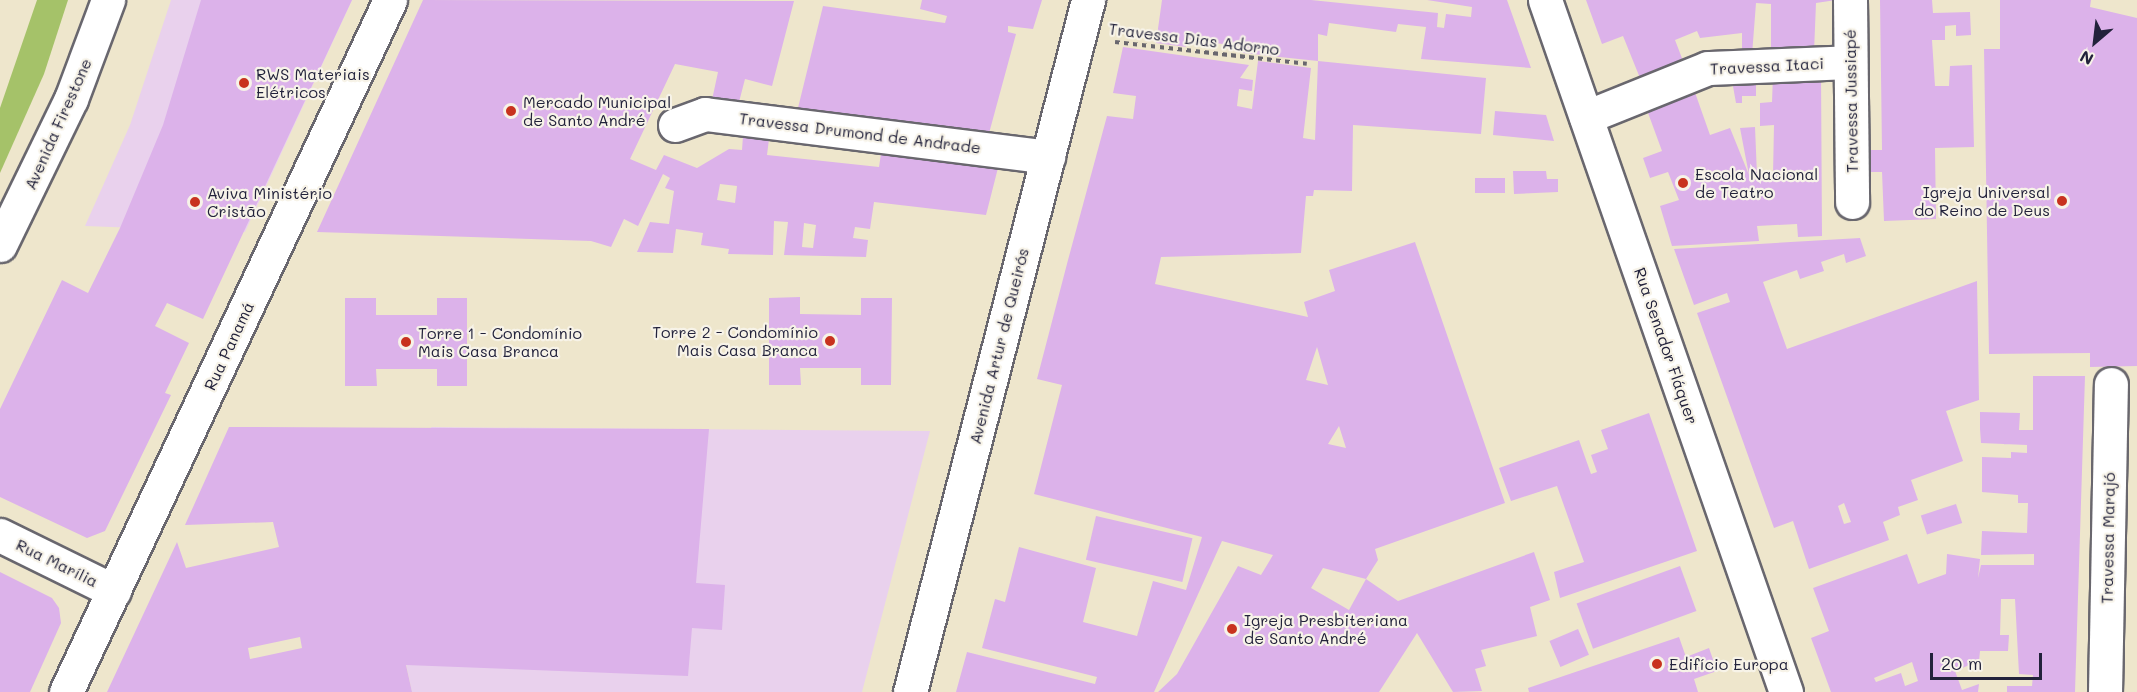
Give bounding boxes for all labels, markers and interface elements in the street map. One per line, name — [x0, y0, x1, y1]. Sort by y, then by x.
north arrow — [2065, 12, 2125, 72]
street label: Travessa Dias Adorno — [1108, 19, 1280, 59]
street label: Travessa Jussiapé — [1840, 29, 1862, 173]
text: N — [2076, 46, 2097, 70]
street label: Travessa Itaci — [1709, 53, 1825, 79]
street label: Avenida Firestone — [20, 55, 96, 193]
place label: RWS Materiais Elétricos — [256, 64, 370, 102]
marker: RWS Materiais Elétricos — [237, 76, 251, 90]
place label: Mercado Municipal de Santo André — [523, 92, 671, 130]
marker: Mercado Municipal de Santo André — [504, 104, 518, 118]
street label: Travessa Drumond de Andrade — [738, 109, 982, 157]
place label: Escola Nacional de Teatro — [1695, 164, 1818, 202]
marker: Escola Nacional de Teatro — [1676, 176, 1690, 190]
place label: Igreja Universal do Reino de Deus — [1914, 182, 2050, 220]
place label: Aviva Ministério Cristão — [207, 183, 332, 221]
marker: Igreja Universal do Reino de Deus — [2055, 194, 2069, 208]
marker: Aviva Ministério Cristão — [188, 195, 202, 209]
street label: Avenida Artur de Queirós — [965, 246, 1033, 446]
street label: Rua Senador Fláquer — [1630, 265, 1702, 427]
street label: Rua Panamá — [200, 299, 258, 393]
place label: Torre 2 - Condomínio Mais Casa Branca — [652, 322, 818, 360]
place label: Torre 1 - Condomínio Mais Casa Branca — [418, 323, 582, 361]
marker: Torre 2 - Condomínio Mais Casa Branca — [823, 334, 837, 348]
marker: Torre 1 - Condomínio Mais Casa Branca — [399, 335, 413, 349]
street label: Travessa Marajó — [2097, 472, 2119, 604]
street label: Rua Marília — [13, 535, 101, 591]
place label: Igreja Presbiteriana de Santo André — [1244, 610, 1408, 648]
marker: Igreja Presbiteriana de Santo André — [1225, 622, 1239, 636]
scale bar — [1933, 641, 2046, 679]
text: 20 m — [1941, 651, 1982, 675]
place label: Edifício Europa — [1669, 654, 1789, 674]
marker: Edifício Europa — [1650, 657, 1664, 671]

